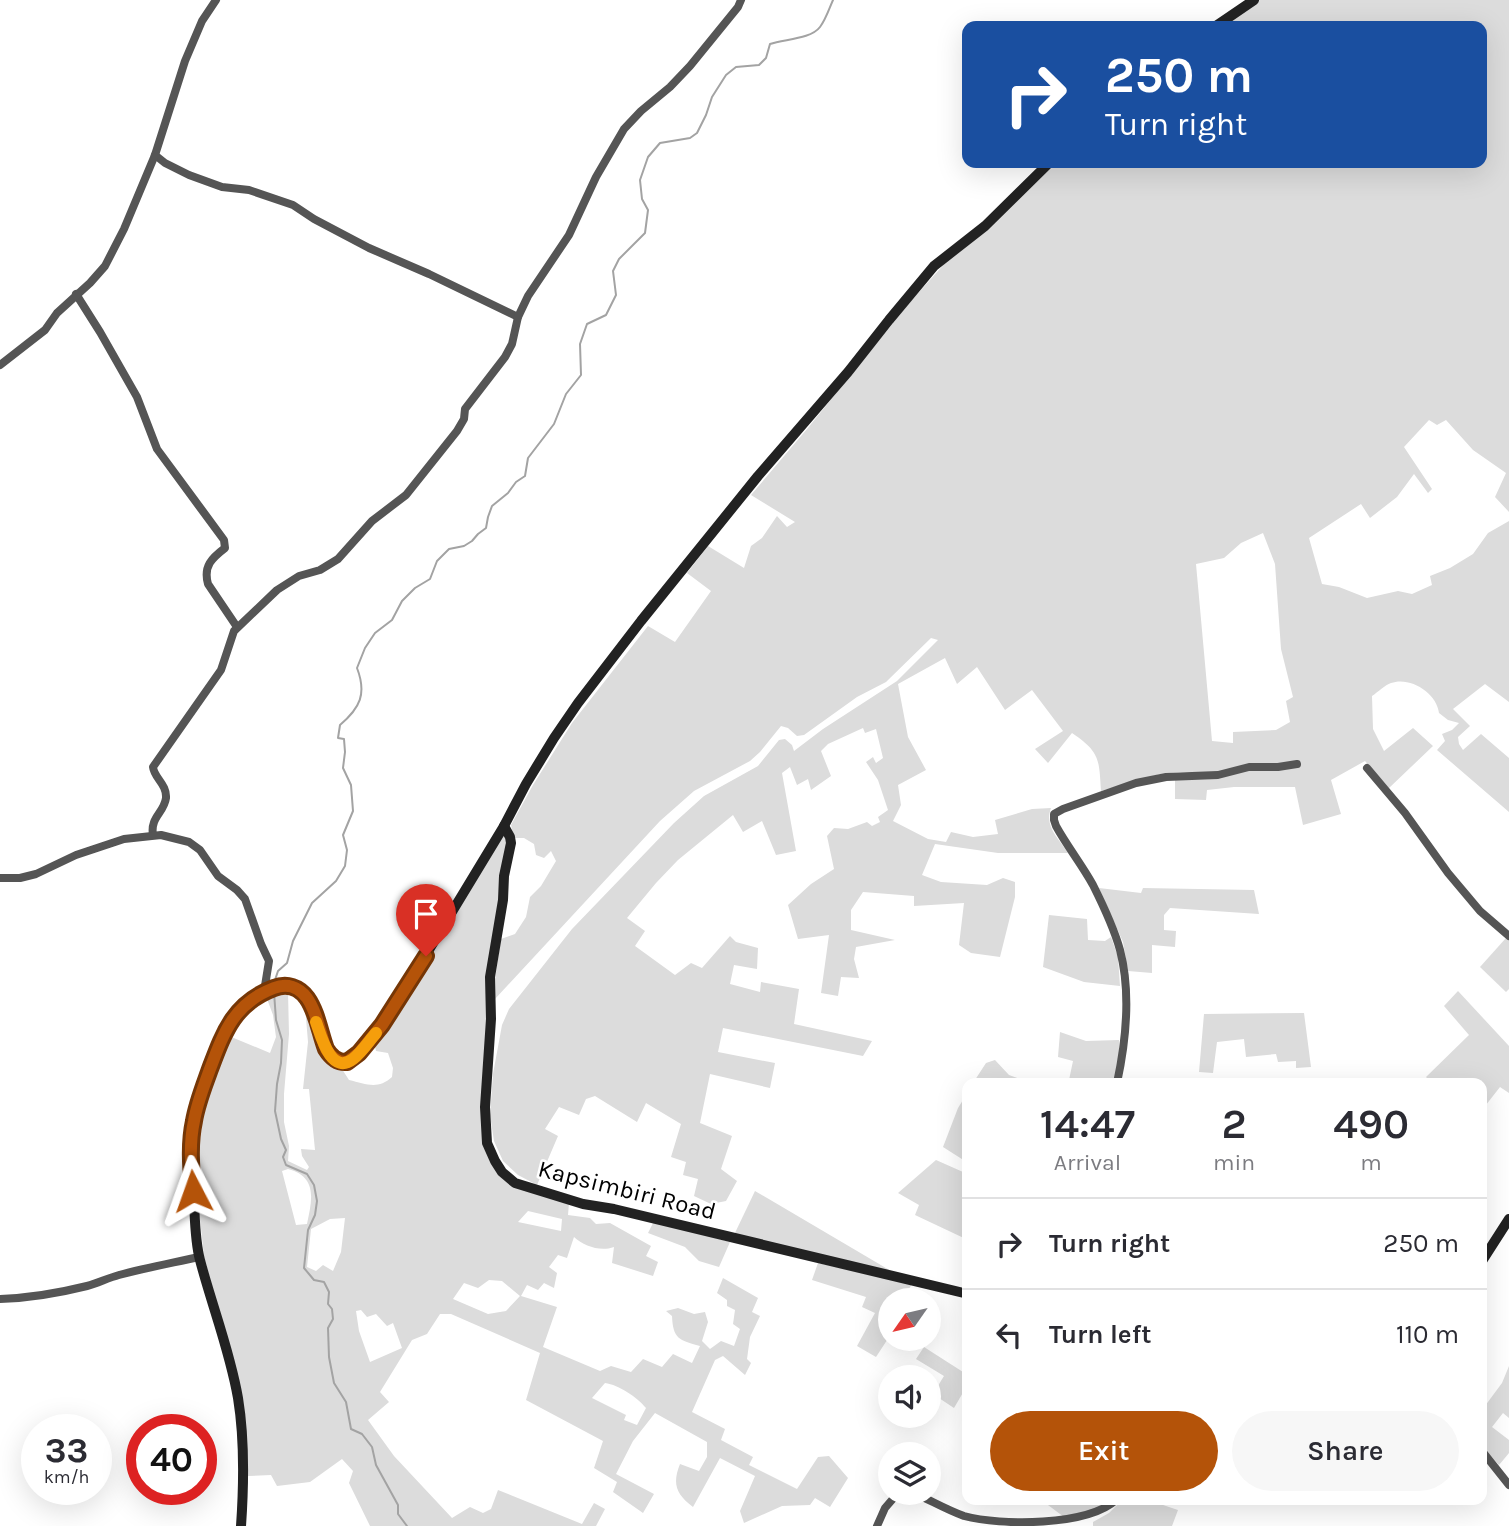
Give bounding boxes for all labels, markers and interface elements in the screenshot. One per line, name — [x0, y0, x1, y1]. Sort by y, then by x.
text: 250 m — [1105, 47, 1253, 104]
icon: right — [990, 49, 1081, 140]
text: Turn right — [1105, 106, 1247, 143]
pin — [396, 884, 456, 956]
icon: arrive — [407, 895, 445, 933]
text: 14:47 — [1040, 1099, 1135, 1149]
text: 2 — [1222, 1099, 1247, 1149]
text: 490 — [1333, 1099, 1409, 1149]
text: Arrival — [1054, 1149, 1121, 1176]
text: min — [1213, 1149, 1255, 1176]
text: m — [1360, 1149, 1382, 1176]
position arrow — [156, 1154, 230, 1228]
street label: Kapsimbiri Road — [535, 1154, 719, 1226]
icon: right — [990, 1225, 1028, 1263]
text: Turn right — [1049, 1228, 1170, 1259]
text: 250 m — [1383, 1228, 1459, 1259]
north arrow — [878, 1288, 942, 1351]
map controls — [878, 1288, 941, 1505]
icon: left — [990, 1316, 1028, 1354]
text: Turn left — [1049, 1319, 1151, 1350]
text: 110 m — [1396, 1319, 1459, 1350]
button: sound — [878, 1365, 941, 1428]
button: Exit — [990, 1411, 1218, 1491]
button: Share — [1232, 1411, 1459, 1491]
speed limit sign: 40 — [126, 1414, 217, 1505]
text: 33 — [45, 1430, 88, 1471]
button: layers — [878, 1442, 941, 1505]
text: km/h — [44, 1466, 89, 1488]

